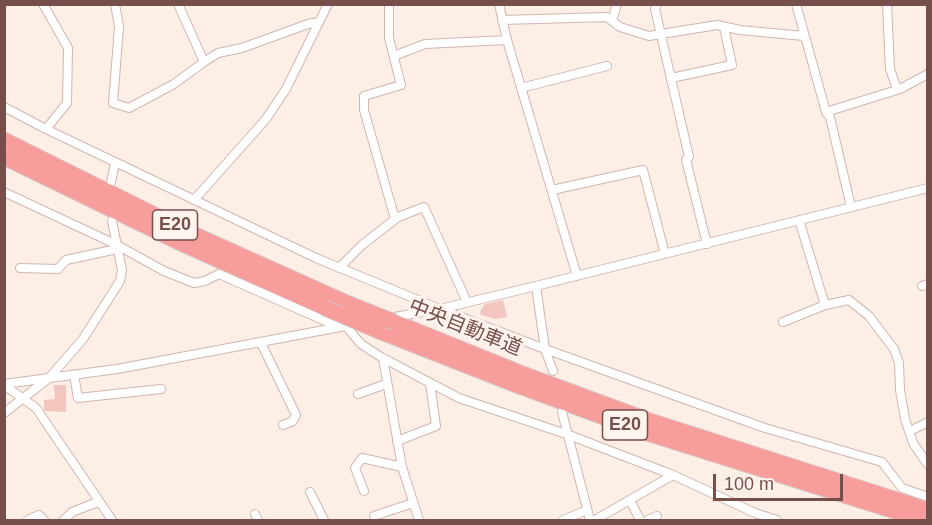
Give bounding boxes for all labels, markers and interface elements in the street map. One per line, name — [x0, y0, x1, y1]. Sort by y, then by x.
road number: E20 — [152, 210, 198, 240]
street label: 中央自動車道 — [405, 294, 525, 362]
road number: E20 — [602, 410, 648, 440]
scale bar — [716, 462, 846, 500]
text: 100 m — [724, 474, 774, 494]

